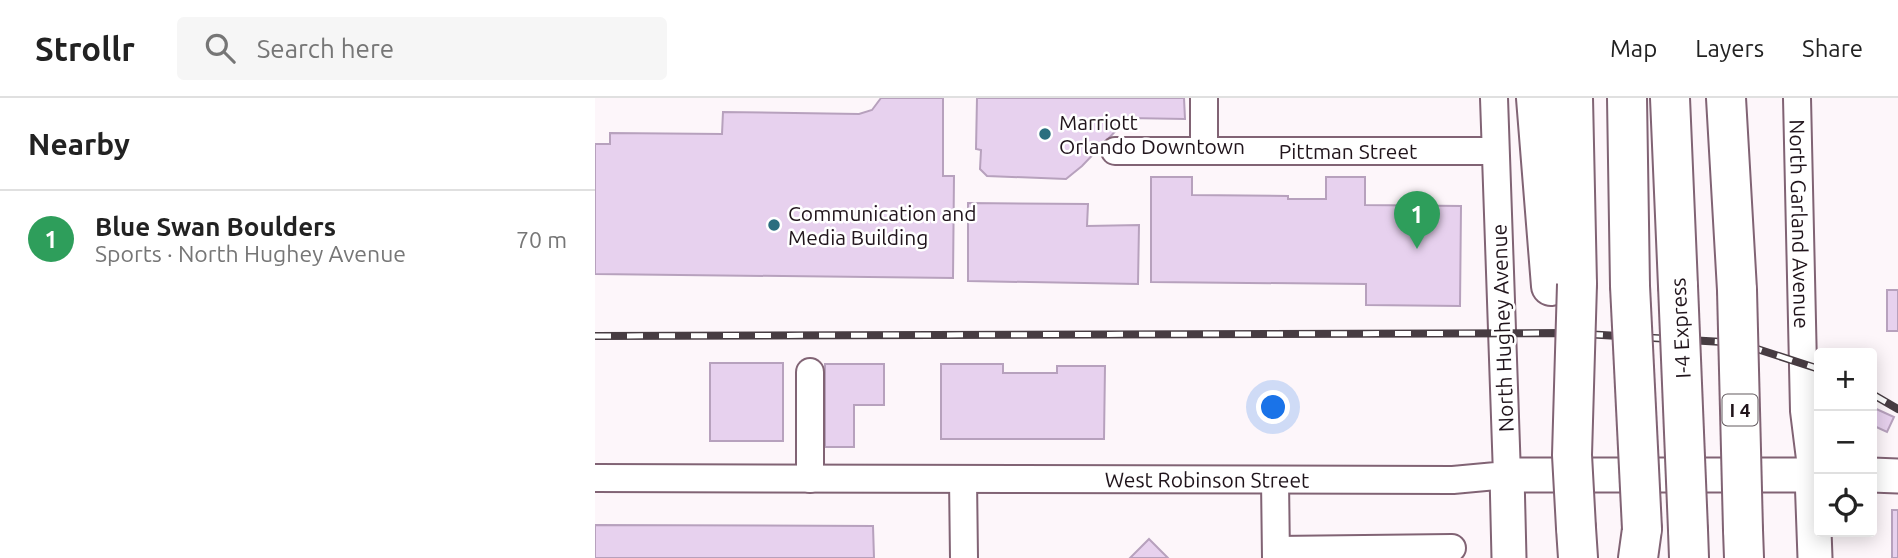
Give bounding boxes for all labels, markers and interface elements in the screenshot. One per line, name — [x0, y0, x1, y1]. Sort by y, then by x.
search box — [177, 17, 667, 80]
icon: search — [201, 29, 239, 67]
text: Strollr — [35, 30, 135, 67]
text: Search here — [257, 34, 394, 63]
text: Map — [1610, 35, 1657, 62]
text: Layers — [1695, 35, 1764, 62]
text: Share — [1802, 35, 1863, 62]
place label: Marriott Orlando Downtown — [1059, 110, 1245, 158]
street label: North Garland Avenue — [1785, 119, 1814, 329]
marker: Marriott Orlando Downtown — [1037, 126, 1053, 142]
text: Nearby — [28, 127, 130, 161]
street label: Pittman Street — [1279, 139, 1417, 163]
pin: 1 — [1394, 191, 1440, 249]
place label: Communication and Media Building — [788, 201, 976, 249]
text: Blue Swan Boulders — [95, 212, 336, 241]
marker: Communication and Media Building — [766, 217, 782, 233]
street label: North Hughey Avenue — [1486, 224, 1518, 432]
text: 1 — [45, 227, 57, 252]
text: 70 m — [516, 227, 567, 252]
text: Sports · North Hughey Avenue — [95, 241, 406, 266]
street label: I-4 Express — [1665, 277, 1695, 379]
map controls — [1814, 348, 1877, 537]
button: + — [1814, 348, 1877, 411]
your location — [1256, 390, 1290, 424]
road number: I 4 — [1723, 394, 1757, 426]
button: − — [1814, 411, 1877, 474]
street label: West Robinson Street — [1105, 467, 1309, 492]
button: locate — [1814, 474, 1877, 537]

